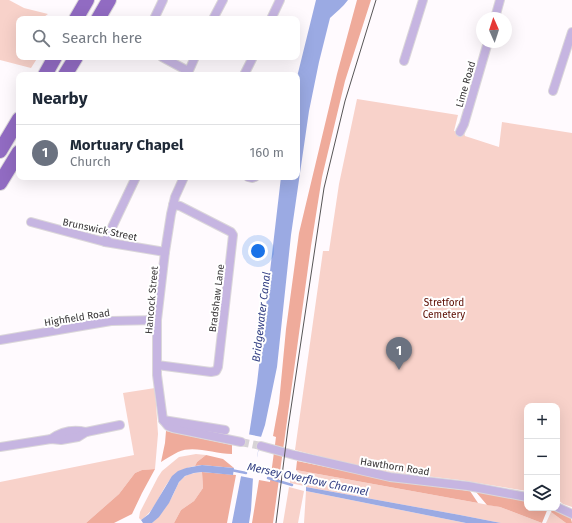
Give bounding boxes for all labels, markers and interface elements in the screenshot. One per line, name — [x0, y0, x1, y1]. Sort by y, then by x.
north arrow — [476, 12, 512, 48]
search box — [16, 16, 300, 60]
icon: search — [30, 27, 52, 49]
text: Search here — [62, 29, 142, 47]
street label: Lime Road — [454, 60, 478, 109]
text: Nearby — [32, 88, 87, 109]
text: Mortuary Chapel — [70, 136, 184, 154]
text: 1 — [42, 145, 48, 160]
text: 160 m — [250, 145, 284, 160]
text: Church — [70, 154, 111, 169]
street label: Brunswick Street — [61, 216, 139, 244]
your location — [248, 241, 268, 261]
street label: Bradshaw Lane — [207, 263, 227, 333]
street label: Hancock Street — [143, 265, 161, 335]
water label: Bridgewater Canal — [250, 271, 273, 363]
park label: Stretford Cemetery — [423, 297, 465, 321]
street label: Highfield Road — [43, 307, 111, 329]
pin: 1 — [386, 337, 412, 370]
map controls — [524, 403, 560, 511]
button: + — [524, 403, 560, 439]
button: − — [524, 439, 560, 475]
street label: Hawthorn Road — [359, 456, 430, 478]
water label: Mersey Overflow Channel — [246, 460, 370, 499]
button: layers — [524, 475, 560, 511]

